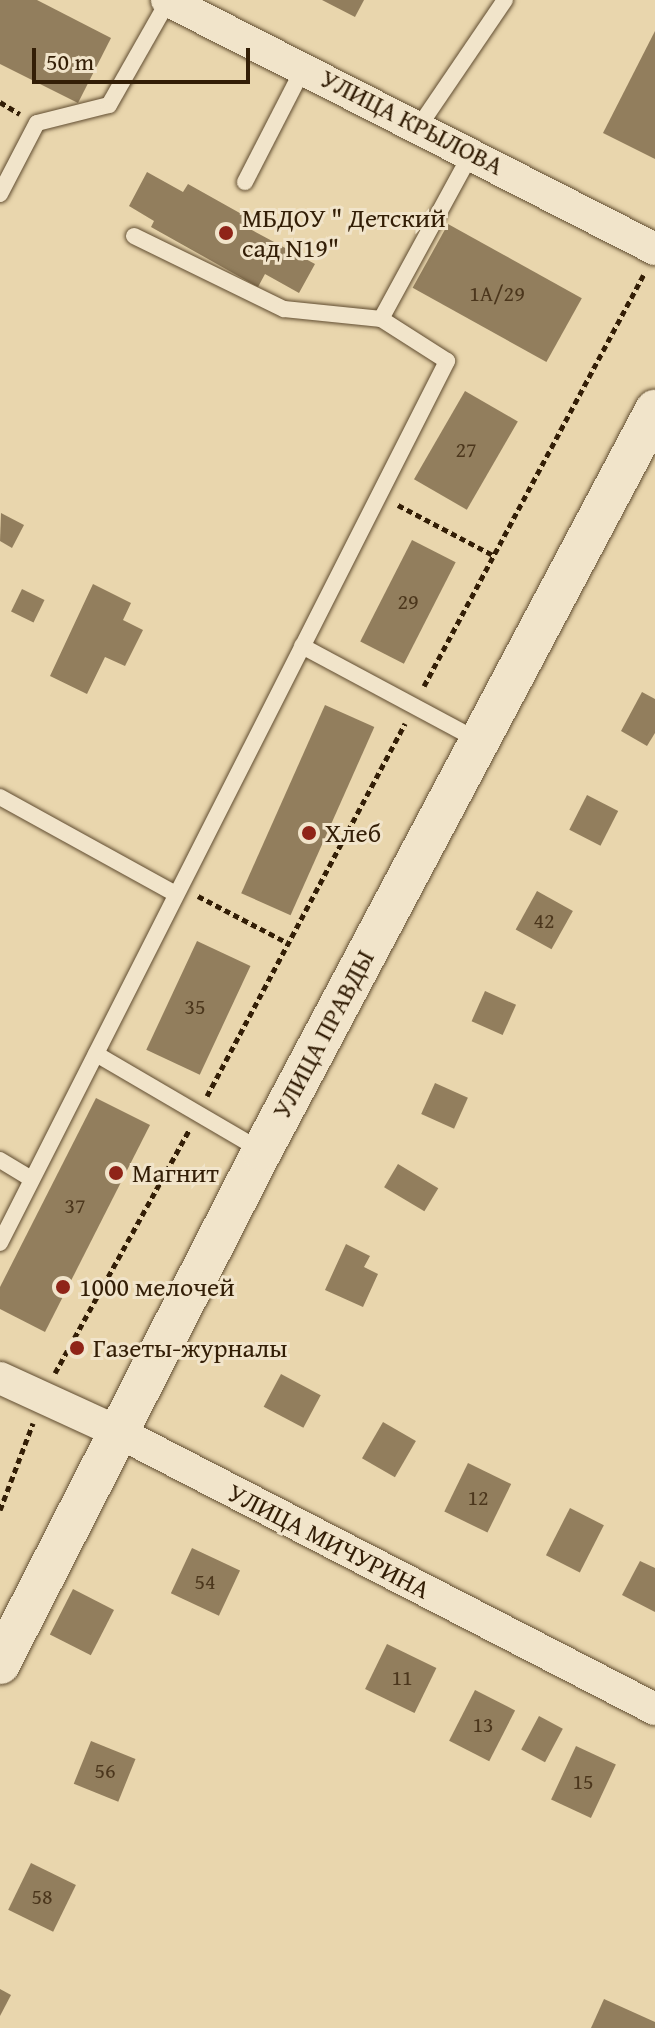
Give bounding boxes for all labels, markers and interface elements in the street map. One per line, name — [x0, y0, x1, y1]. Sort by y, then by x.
scale bar — [36, 32, 254, 82]
text: 50 m — [46, 44, 94, 79]
street label: УЛИЦА КРЫЛОВА — [315, 62, 509, 182]
place label: МБДОУ " Детский сад N19" — [242, 202, 446, 264]
marker: МБДОУ " Детский сад N19" — [217, 224, 235, 242]
house number: 1А/29 — [469, 281, 525, 307]
house number: 27 — [455, 437, 477, 463]
house number: 29 — [397, 589, 419, 615]
place label: Хлеб — [325, 817, 381, 849]
marker: Хлеб — [300, 824, 318, 842]
house number: 42 — [533, 908, 555, 934]
street label: УЛИЦА ПРАВДЫ — [266, 945, 380, 1123]
house number: 35 — [184, 994, 206, 1020]
place label: Магнит — [132, 1157, 219, 1189]
marker: Магнит — [107, 1164, 125, 1182]
house number: 37 — [64, 1193, 86, 1219]
place label: 1000 мелочей — [79, 1271, 235, 1303]
marker: 1000 мелочей — [54, 1278, 72, 1296]
place label: Газеты-журналы — [93, 1332, 287, 1364]
marker: Газеты-журналы — [68, 1339, 86, 1357]
street label: УЛИЦА МИЧУРИНА — [223, 1477, 435, 1605]
house number: 12 — [467, 1485, 489, 1511]
house number: 54 — [194, 1569, 216, 1595]
house number: 11 — [391, 1665, 413, 1691]
house number: 13 — [472, 1712, 494, 1738]
house number: 56 — [94, 1758, 116, 1784]
house number: 15 — [572, 1769, 594, 1795]
house number: 58 — [31, 1884, 53, 1910]

